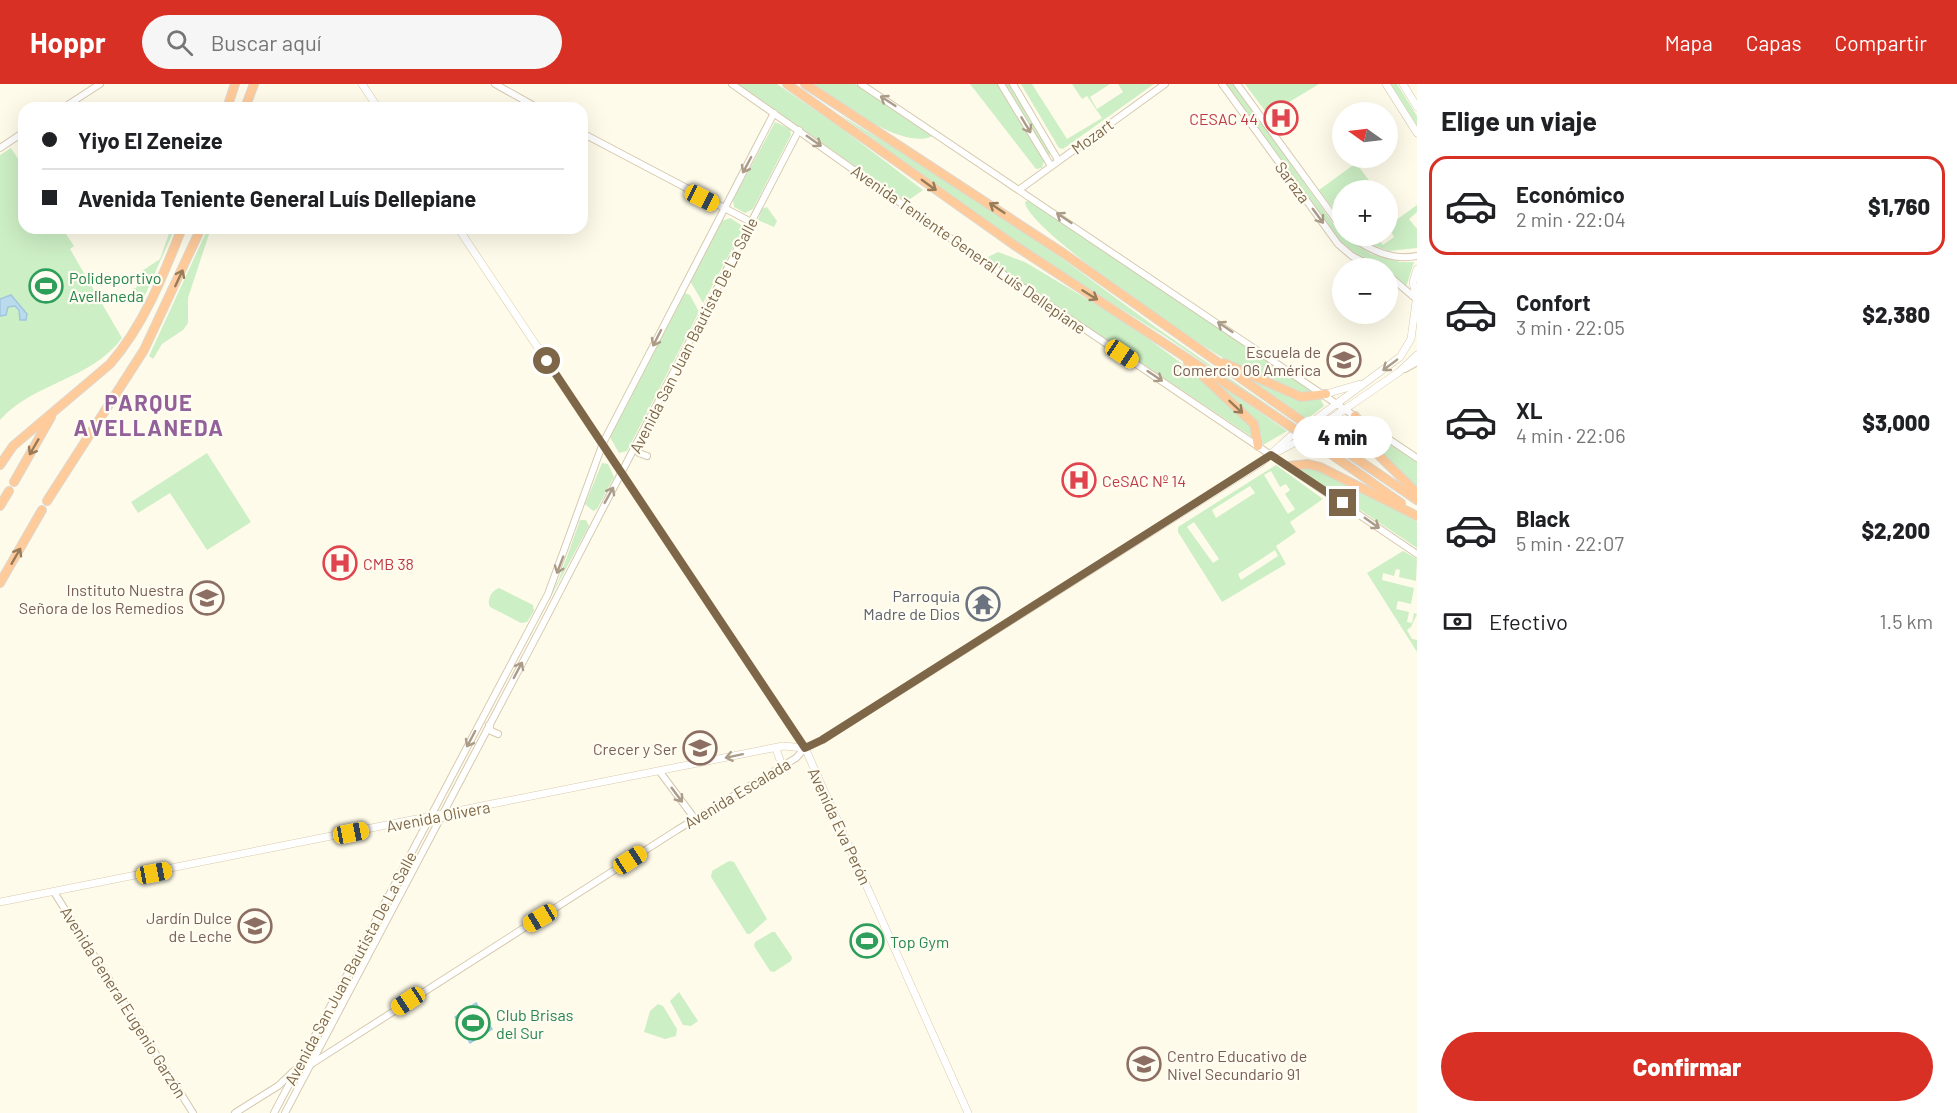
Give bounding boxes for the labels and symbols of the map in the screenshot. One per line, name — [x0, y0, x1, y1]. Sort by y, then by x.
one-way arrow — [880, 95, 897, 107]
hospital icon: CESAC 44 — [1263, 100, 1299, 136]
north arrow — [1332, 102, 1398, 168]
place label: CESAC 44 — [1189, 109, 1258, 128]
street label: Mozart — [1067, 114, 1117, 158]
one-way arrow — [1020, 116, 1032, 133]
one-way arrow — [806, 135, 822, 147]
one-way arrow — [740, 156, 752, 174]
street label: Saraza — [1272, 157, 1314, 207]
street label: Avenida Teniente General Luís Dellepiane — [848, 160, 1090, 338]
one-way arrow — [921, 179, 937, 191]
car — [682, 182, 722, 214]
one-way arrow — [989, 202, 1006, 214]
one-way arrow — [1312, 208, 1325, 224]
one-way arrow — [1056, 212, 1072, 224]
street label: Avenida San Juan Bautista De La Salle — [625, 214, 761, 456]
sports icon: Polideportivo Avellaneda — [28, 268, 64, 304]
place label: Polideportivo Avellaneda — [69, 268, 161, 305]
one-way arrow — [173, 270, 185, 288]
one-way arrow — [1081, 290, 1098, 302]
one-way arrow — [1218, 321, 1234, 333]
one-way arrow — [651, 329, 663, 346]
car — [1102, 336, 1142, 372]
place label: Escuela de Comercio 06 América — [1173, 342, 1321, 379]
school or university icon: Escuela de Comercio 06 América — [1326, 342, 1362, 378]
route start — [533, 347, 560, 374]
one-way arrow — [1382, 359, 1398, 371]
one-way arrow — [1147, 370, 1163, 382]
district label: PARQUE AVELLANEDA — [74, 389, 224, 440]
one-way arrow — [1228, 400, 1243, 414]
callout: 4 min — [1294, 416, 1392, 458]
one-way arrow — [28, 438, 40, 455]
hospital icon: CeSAC Nº 14 — [1061, 462, 1097, 498]
place label: CeSAC Nº 14 — [1102, 471, 1186, 490]
one-way arrow — [603, 487, 615, 504]
route end — [1329, 489, 1356, 516]
one-way arrow — [1363, 517, 1379, 529]
hospital icon: CMB 38 — [322, 545, 358, 581]
one-way arrow — [10, 548, 22, 565]
place label: CMB 38 — [363, 554, 414, 573]
one-way arrow — [554, 556, 565, 574]
place label: Instituto Nuestra Señora de los Remedios — [19, 580, 184, 617]
school or university icon: Instituto Nuestra Señora de los Remedios — [189, 580, 225, 616]
place label: Parroquia Madre de Dios — [863, 586, 960, 623]
temple icon: Parroquia Madre de Dios — [965, 586, 1001, 622]
one-way arrow — [513, 661, 524, 679]
one-way arrow — [465, 730, 477, 747]
school or university icon: Crecer y Ser — [682, 730, 718, 766]
place label: Crecer y Ser — [593, 739, 677, 758]
one-way arrow — [724, 751, 743, 763]
street label: Avenida Escalada — [680, 754, 794, 832]
street label: Avenida Eva Perón — [805, 764, 875, 888]
one-way arrow — [671, 787, 684, 803]
street label: Avenida Olivera — [384, 797, 492, 835]
car — [332, 821, 370, 845]
car — [610, 843, 650, 877]
street label: Avenida San Juan Bautista De La Salle — [280, 848, 420, 1088]
car — [135, 861, 173, 885]
car — [520, 901, 560, 935]
street label: Avenida General Eugenio Garzón — [57, 903, 191, 1101]
place label: Jardín Dulce de Leche — [146, 908, 232, 945]
school or university icon: Jardín Dulce de Leche — [237, 908, 273, 944]
sports icon: Top Gym — [849, 923, 885, 959]
place label: Top Gym — [890, 932, 949, 951]
car — [388, 984, 428, 1018]
sports icon: Club Brisas del Sur — [455, 1005, 491, 1041]
place label: Club Brisas del Sur — [496, 1005, 573, 1042]
school or university icon: Centro Educativo de Nivel Secundario 91 — [1126, 1046, 1162, 1082]
place label: Centro Educativo de Nivel Secundario 91 — [1167, 1046, 1307, 1083]

